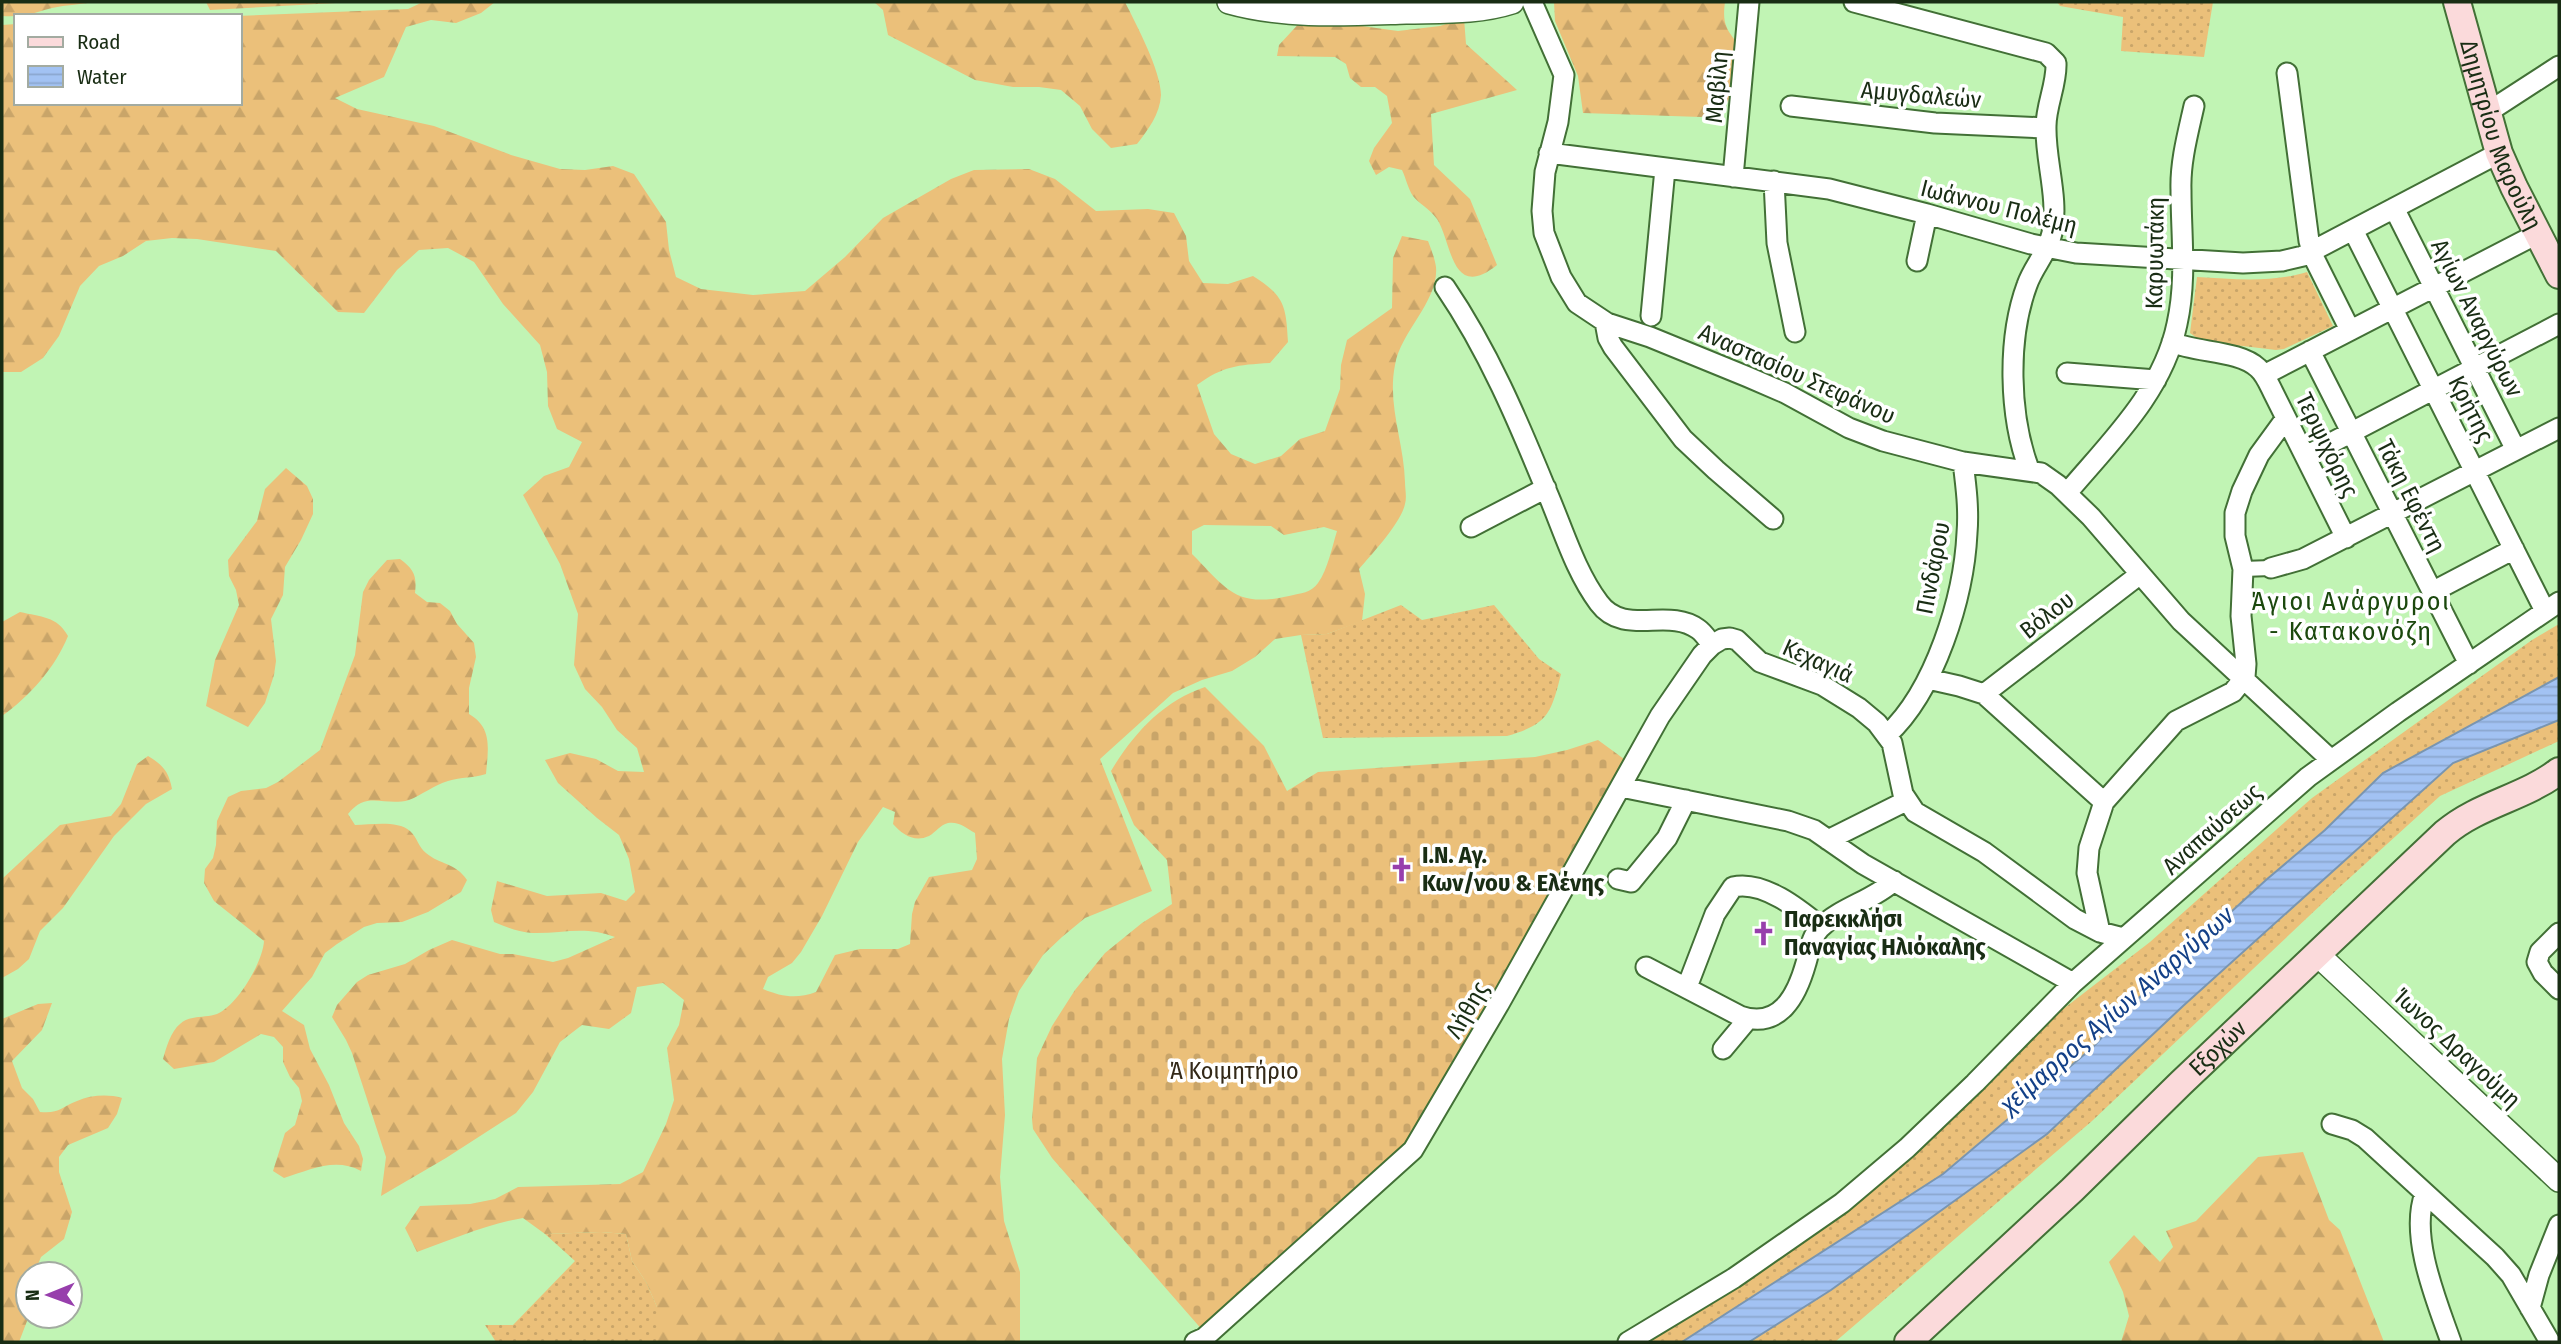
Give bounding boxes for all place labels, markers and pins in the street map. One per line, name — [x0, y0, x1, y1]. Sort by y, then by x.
place label: Ι.Ν. Αγ. Κων/νου & Ελένης — [1422, 841, 1605, 897]
church icon: Ι.Ν. Αγ. Κων/νου & Ελένης — [1388, 855, 1416, 883]
place label: Παρεκκλήσι Παναγίας Ηλιόκαλης — [1784, 905, 1986, 961]
church icon: Παρεκκλήσι Παναγίας Ηλιόκαλης — [1750, 919, 1778, 947]

